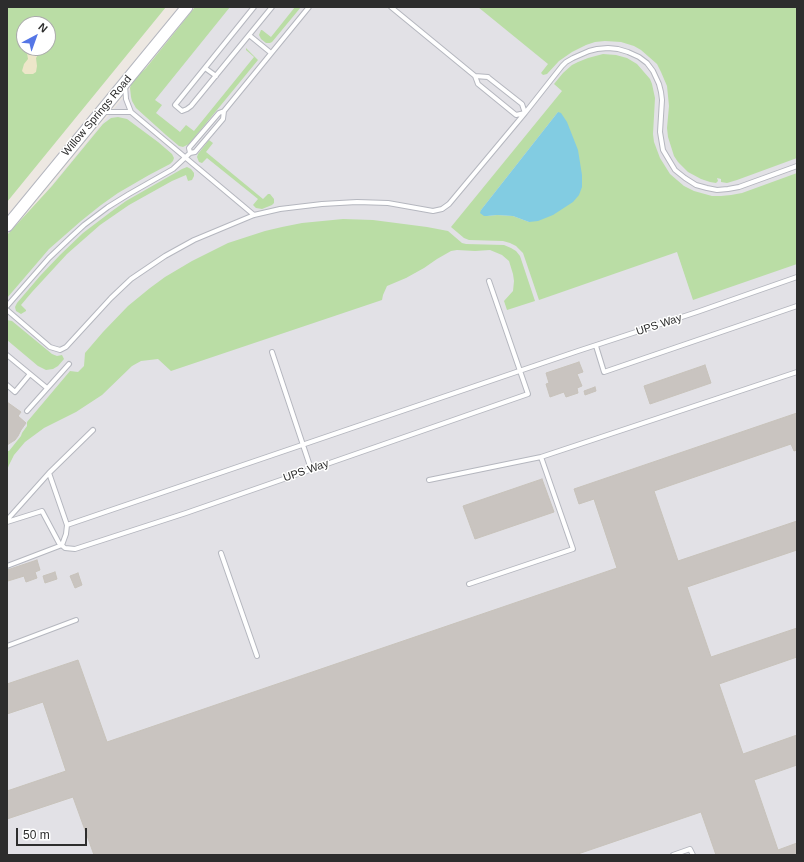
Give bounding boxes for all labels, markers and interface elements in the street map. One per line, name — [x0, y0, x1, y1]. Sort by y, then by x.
north arrow — [16, 16, 56, 56]
text: N — [36, 21, 50, 35]
street label: Willow Springs Road — [59, 73, 135, 159]
street label: UPS Way — [634, 311, 684, 339]
street label: UPS Way — [282, 457, 330, 485]
scale bar — [18, 820, 89, 846]
text: 50 m — [23, 828, 50, 842]

